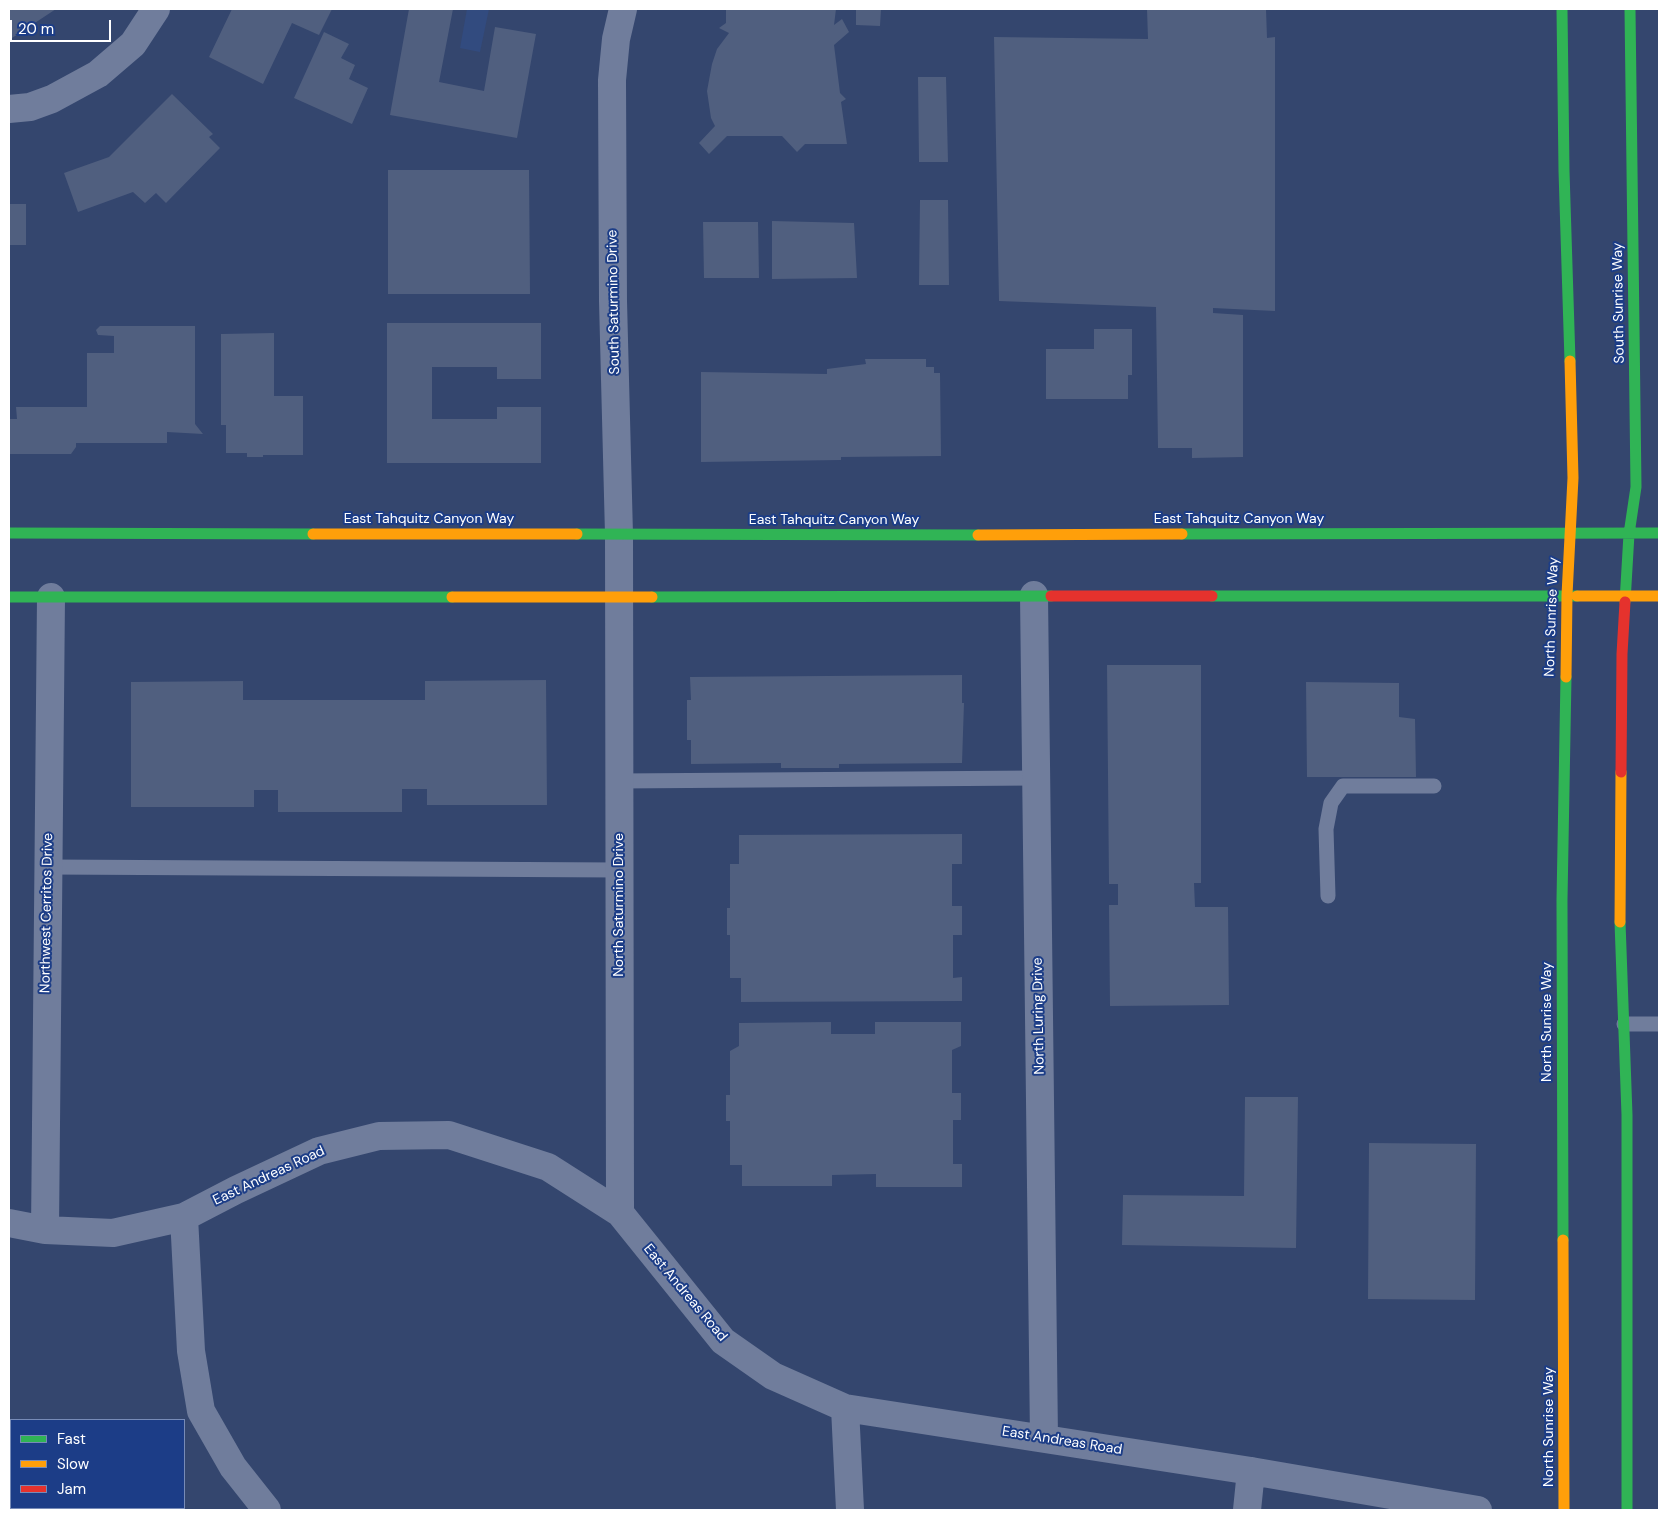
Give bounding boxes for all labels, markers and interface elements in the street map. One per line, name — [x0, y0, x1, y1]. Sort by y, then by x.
scale bar — [12, 10, 114, 42]
text: 20 m — [18, 19, 54, 39]
street label: South Saturmino Drive — [604, 229, 624, 375]
street label: South Sunrise Way — [1610, 242, 1628, 364]
street label: East Tahquitz Canyon Way — [344, 511, 514, 527]
street label: East Tahquitz Canyon Way — [1154, 511, 1324, 527]
street label: East Tahquitz Canyon Way — [749, 512, 919, 528]
street label: North Sunrise Way — [1542, 557, 1562, 677]
street label: Northwest Cerritos Drive — [37, 833, 57, 993]
street label: North Saturmino Drive — [611, 833, 627, 977]
street label: North Luring Drive — [1030, 957, 1048, 1075]
street label: North Sunrise Way — [1539, 962, 1555, 1082]
street label: East Andreas Road — [210, 1143, 328, 1209]
street label: East Andreas Road — [640, 1241, 730, 1345]
street label: North Sunrise Way — [1541, 1367, 1557, 1487]
legend — [10, 1419, 185, 1509]
street label: East Andreas Road — [1001, 1423, 1123, 1459]
text: Fast — [57, 1429, 86, 1449]
text: Slow — [57, 1454, 89, 1474]
text: Jam — [57, 1479, 86, 1499]

